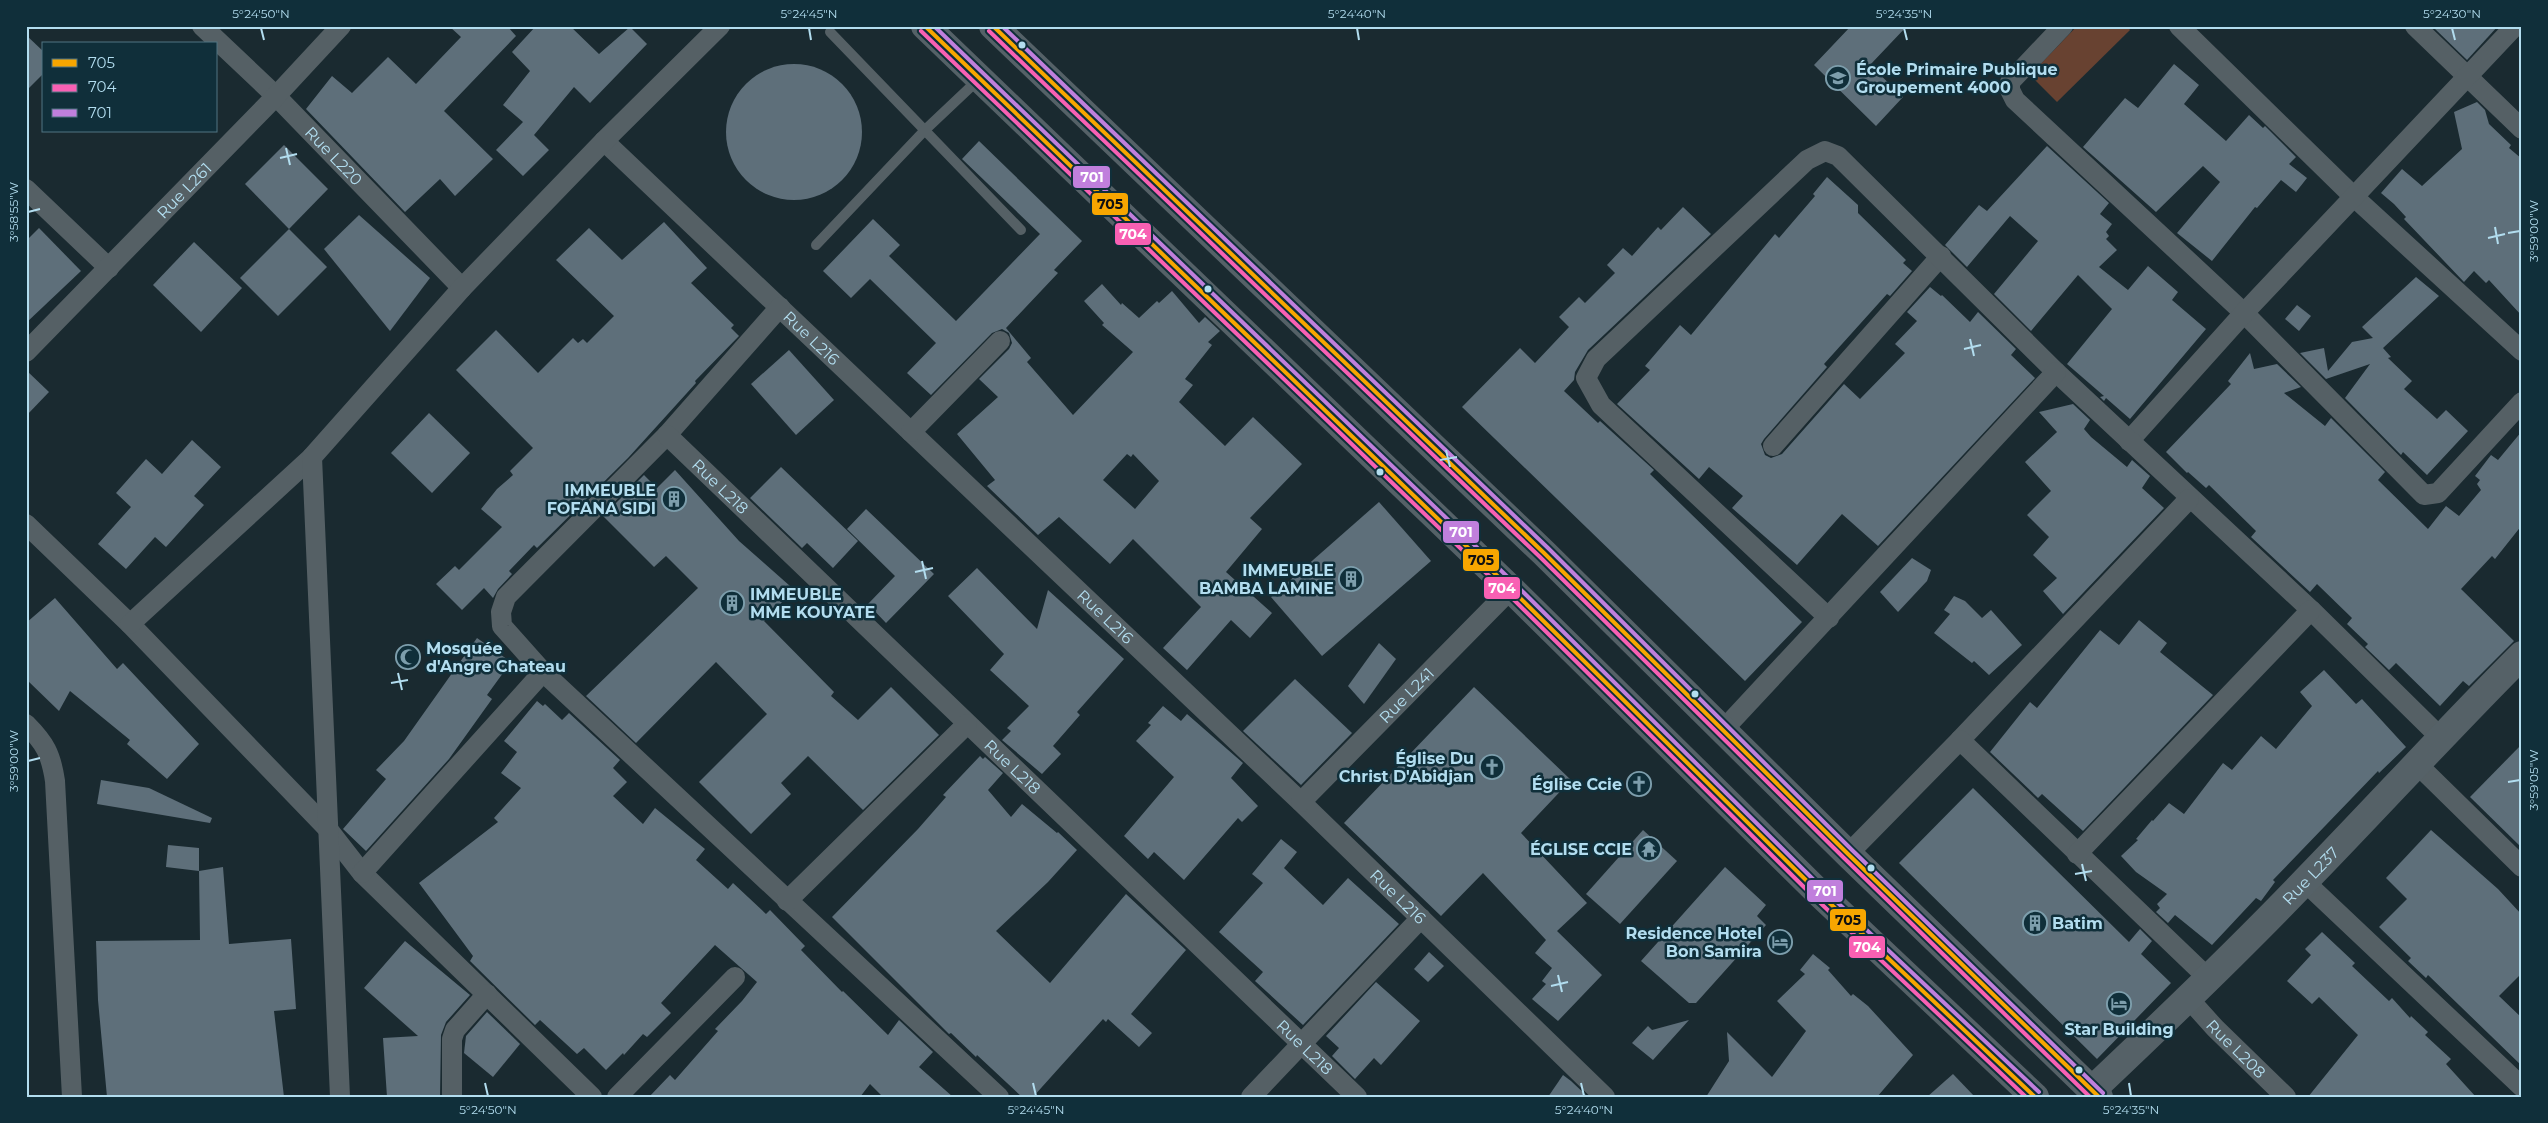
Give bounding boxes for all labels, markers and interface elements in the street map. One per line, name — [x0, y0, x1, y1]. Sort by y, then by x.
text: 5°24'50"N — [232, 6, 290, 21]
text: 5°24'45"N — [781, 6, 838, 21]
text: 5°24'40"N — [1328, 6, 1386, 21]
text: 5°24'35"N — [1876, 6, 1932, 21]
text: 5°24'30"N — [2423, 6, 2481, 21]
unlabelled marker — [1017, 40, 1027, 50]
legend — [42, 42, 218, 132]
text: 705 — [88, 53, 115, 72]
place label: École Primaire Publique Groupement 4000 — [1856, 60, 2058, 97]
school or university icon: École Primaire Publique Groupement 4000 — [1825, 65, 1851, 91]
text: 704 — [88, 77, 116, 96]
text: 701 — [88, 103, 112, 122]
street label: Rue L220 — [301, 122, 367, 189]
street label: Rue L261 — [153, 159, 215, 222]
line badge: 701 — [1072, 165, 1111, 189]
text: 701 — [1080, 168, 1104, 186]
text: 3°58'55"W — [6, 182, 21, 242]
line badge: 705 — [1091, 192, 1129, 216]
text: 705 — [1097, 195, 1123, 213]
text: 3°59'00"W — [2526, 200, 2541, 262]
line badge: 704 — [1114, 222, 1152, 246]
text: 704 — [1119, 225, 1147, 243]
unlabelled marker — [1203, 284, 1213, 294]
street label: Rue L216 — [779, 307, 844, 369]
street label: Rue L218 — [688, 455, 753, 518]
unlabelled marker — [1375, 467, 1385, 477]
place label: IMMEUBLE FOFANA SIDI — [547, 481, 656, 518]
building icon: IMMEUBLE FOFANA SIDI — [661, 486, 687, 512]
line badge: 701 — [1442, 520, 1480, 544]
text: 701 — [1449, 523, 1473, 541]
line badge: 705 — [1462, 548, 1500, 572]
text: 705 — [1468, 551, 1494, 569]
place label: IMMEUBLE BAMBA LAMINE — [1199, 561, 1334, 598]
building icon: IMMEUBLE BAMBA LAMINE — [1338, 566, 1364, 592]
line badge: 704 — [1483, 576, 1521, 600]
text: 704 — [1488, 579, 1516, 597]
place label: IMMEUBLE MME KOUYATE — [750, 585, 875, 622]
street label: Rue L216 — [1073, 585, 1138, 648]
building icon: IMMEUBLE MME KOUYATE — [719, 590, 745, 616]
place label: Mosquée d'Angre Chateau — [426, 639, 566, 676]
mosque icon: Mosquée d'Angre Chateau — [395, 644, 421, 670]
street label: Rue L241 — [1375, 663, 1438, 727]
unlabelled marker — [1690, 689, 1700, 699]
text: 3°59'00"W — [6, 730, 21, 792]
street label: Rue L218 — [981, 735, 1045, 798]
place label: Église Du Christ D'Abidjan — [1339, 749, 1474, 786]
text: 3°59'05"W — [2526, 750, 2541, 810]
church icon: Église Du Christ D'Abidjan — [1479, 754, 1505, 780]
church icon: Église Ccie — [1626, 771, 1652, 797]
place label: Église Ccie — [1532, 775, 1622, 794]
temple icon: ÉGLISE CCIE — [1636, 836, 1662, 862]
place label: ÉGLISE CCIE — [1530, 840, 1632, 859]
street label: Rue L237 — [2278, 843, 2342, 908]
unlabelled marker — [1866, 863, 1876, 873]
street label: Rue L216 — [1366, 865, 1430, 928]
line badge: 701 — [1806, 879, 1844, 903]
text: 701 — [1813, 882, 1837, 900]
line badge: 705 — [1829, 908, 1867, 932]
building icon: Batim — [2022, 910, 2048, 936]
text: 705 — [1835, 911, 1861, 929]
place label: Batim — [2052, 914, 2103, 933]
place label: Residence Hotel Bon Samira — [1626, 924, 1762, 961]
hotel icon: Residence Hotel Bon Samira — [1767, 929, 1793, 955]
line badge: 704 — [1848, 935, 1886, 959]
text: 704 — [1853, 938, 1881, 956]
hotel icon: Star Building — [2106, 991, 2132, 1017]
street label: Rue L218 — [1273, 1016, 1337, 1078]
street label: Rue L208 — [2203, 1016, 2270, 1082]
place label: Star Building — [2064, 1020, 2174, 1039]
unlabelled marker — [2074, 1065, 2084, 1075]
text: 5°24'50"N — [459, 1102, 517, 1117]
text: 5°24'45"N — [1008, 1102, 1065, 1117]
text: 5°24'40"N — [1555, 1102, 1613, 1117]
text: 5°24'35"N — [2103, 1102, 2159, 1117]

